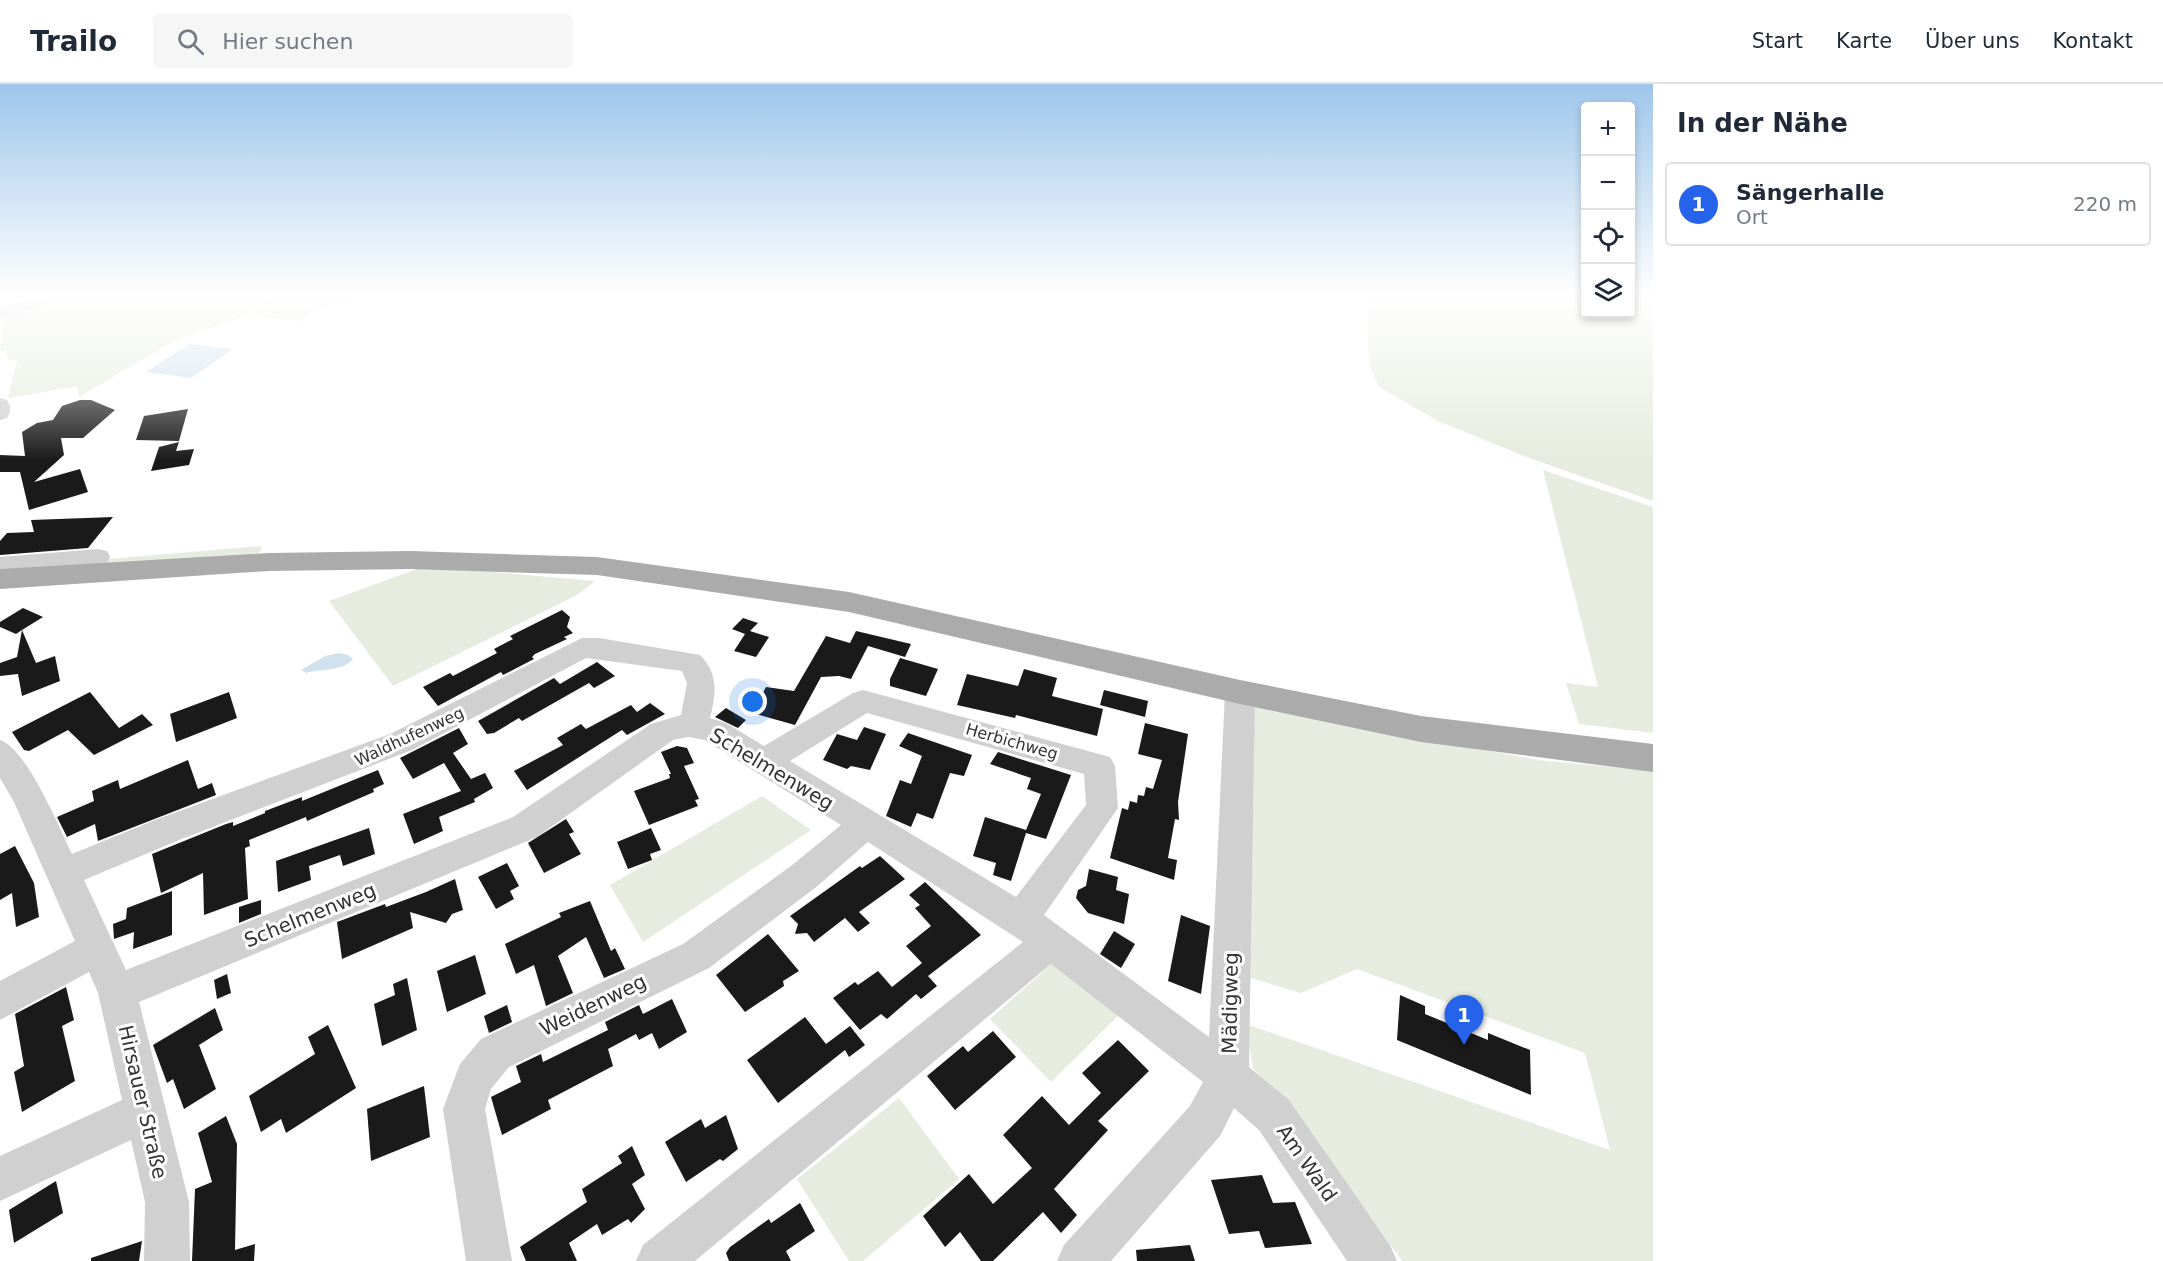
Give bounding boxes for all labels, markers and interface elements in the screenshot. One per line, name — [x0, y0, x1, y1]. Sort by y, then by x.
search box — [153, 14, 573, 68]
text: Trailo — [30, 25, 117, 58]
icon: search — [174, 25, 207, 58]
text: Hier suchen — [222, 29, 353, 54]
text: Start — [1752, 29, 1803, 53]
text: Karte — [1836, 29, 1892, 53]
text: Über uns — [1925, 29, 2020, 53]
text: Kontakt — [2053, 29, 2133, 53]
map controls — [1581, 102, 1635, 318]
button: + — [1581, 102, 1635, 156]
text: In der Nähe — [1677, 108, 1848, 138]
button: − — [1581, 156, 1635, 210]
text: Sängerhalle — [1736, 180, 1884, 205]
text: 1 — [1692, 192, 1705, 216]
text: 220 m — [2073, 192, 2137, 216]
text: Ort — [1736, 205, 1768, 229]
button: locate — [1581, 210, 1635, 264]
button: layers — [1581, 264, 1635, 318]
your location — [738, 687, 767, 716]
street label: Waldhufenweg — [352, 703, 467, 770]
street label: Herbichweg — [964, 719, 1060, 764]
street label: Schelmenweg — [706, 723, 838, 815]
street label: Schelmenweg — [241, 878, 379, 952]
street label: Mädigweg — [1217, 952, 1243, 1054]
street label: Weidenweg — [536, 969, 650, 1041]
pin: 1 — [1444, 996, 1484, 1045]
street label: Hirsauer Straße — [114, 1023, 172, 1181]
street label: Am Wald — [1272, 1120, 1342, 1206]

